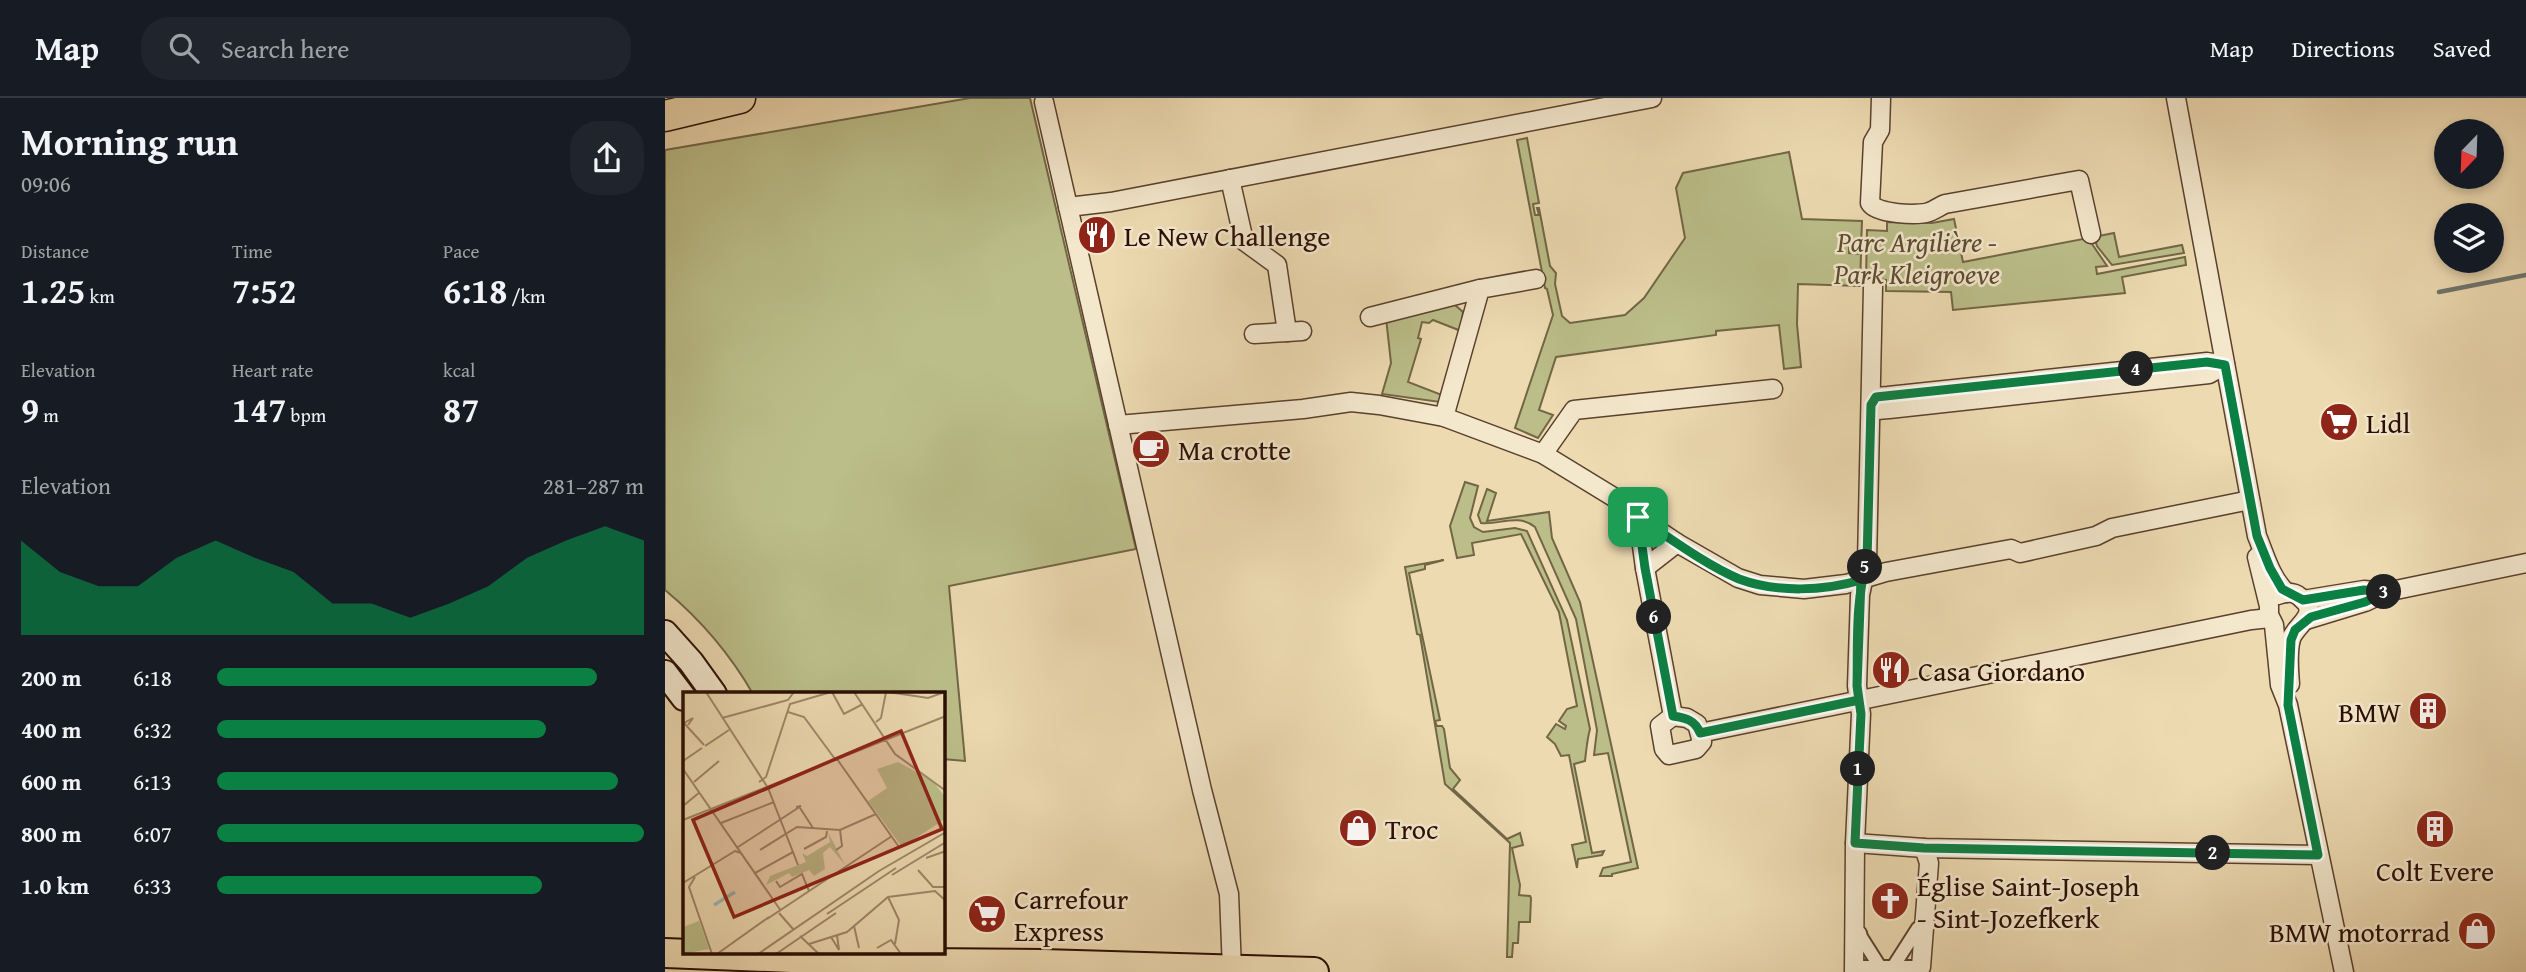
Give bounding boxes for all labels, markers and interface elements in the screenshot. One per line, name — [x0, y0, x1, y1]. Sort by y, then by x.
search box — [141, 17, 631, 80]
text: Map — [35, 24, 99, 72]
icon: search — [165, 29, 203, 67]
text: Search here — [221, 29, 349, 68]
text: Map — [2210, 31, 2254, 66]
text: Directions — [2292, 31, 2395, 66]
text: Saved — [2433, 31, 2491, 66]
text: Morning run — [21, 113, 238, 169]
north arrow — [2434, 119, 2504, 189]
map controls — [2434, 119, 2504, 273]
button: share — [570, 121, 644, 195]
text: 09:06 — [21, 167, 71, 200]
button: layers — [2434, 203, 2504, 273]
restaurant icon: Le New Challenge — [1076, 214, 1118, 256]
place label: Le New Challenge — [1124, 215, 1330, 256]
park label: Parc Argilière - Park Kleigroeve — [1833, 221, 2000, 294]
text: Distance — [21, 237, 89, 265]
text: Time — [232, 237, 272, 265]
text: Pace — [443, 237, 480, 265]
text: 1.25 — [21, 265, 85, 316]
text: 7:52 — [232, 265, 296, 316]
text: 6:18 — [443, 265, 507, 316]
text: km — [85, 282, 115, 310]
text: /km — [507, 282, 546, 310]
pin: 4 — [2119, 352, 2153, 386]
text: 4 — [2131, 354, 2140, 382]
text: Elevation — [21, 356, 95, 384]
text: Heart rate — [232, 356, 313, 384]
text: kcal — [443, 356, 475, 384]
text: 9 — [21, 384, 39, 435]
text: 147 — [232, 384, 286, 435]
text: 87 — [443, 384, 479, 435]
text: m — [39, 401, 59, 429]
text: bpm — [286, 401, 326, 429]
supermarket icon: Lidl — [2318, 401, 2360, 443]
place label: Lidl — [2366, 402, 2410, 443]
cafe icon: Ma crotte — [1130, 428, 1172, 470]
place label: Ma crotte — [1178, 429, 1291, 470]
text: Elevation — [21, 469, 111, 502]
text: 281–287 m — [543, 469, 644, 502]
pin — [1608, 487, 1668, 547]
icon: arrive — [1619, 498, 1657, 536]
pin: 5 — [1847, 550, 1883, 584]
text: 5 — [1860, 552, 1869, 580]
pin: 3 — [2367, 574, 2401, 610]
text: 3 — [2379, 577, 2388, 605]
pin: 6 — [1637, 600, 1671, 634]
text: 6 — [1649, 602, 1658, 630]
restaurant icon: Casa Giordano — [1870, 649, 1912, 691]
place label: Casa Giordano — [1918, 650, 2085, 691]
text: 200 m — [21, 661, 82, 694]
text: 6:18 — [133, 661, 172, 694]
building icon: BMW — [2407, 690, 2449, 732]
place label: BMW — [2338, 691, 2401, 732]
inset map — [683, 692, 945, 954]
text: 400 m — [21, 713, 82, 746]
text: 6:32 — [133, 713, 172, 746]
pin: 1 — [1841, 752, 1875, 786]
text: 1 — [1853, 754, 1862, 782]
text: 600 m — [21, 765, 82, 798]
text: 6:13 — [133, 765, 172, 798]
shop icon: Troc — [1337, 807, 1379, 849]
place label: Troc — [1385, 808, 1439, 849]
building icon: Colt Evere — [2414, 808, 2456, 850]
text: 800 m — [21, 817, 82, 850]
text: 6:07 — [133, 817, 172, 850]
pin: 2 — [2195, 836, 2231, 870]
text: 2 — [2208, 838, 2217, 866]
place label: Colt Evere — [2376, 850, 2494, 891]
place label: Église Saint-Joseph - Sint-Jozefkerk — [1917, 865, 2140, 938]
text: 1.0 km — [21, 869, 89, 902]
text: 6:33 — [133, 869, 172, 902]
place label: Carrefour Express — [1014, 878, 1129, 951]
church icon: Église Saint-Joseph - Sint-Jozefkerk — [1869, 880, 1911, 922]
supermarket icon: Carrefour Express — [966, 893, 1008, 935]
shop icon: BMW motorrad — [2456, 910, 2498, 952]
place label: BMW motorrad — [2269, 911, 2450, 952]

